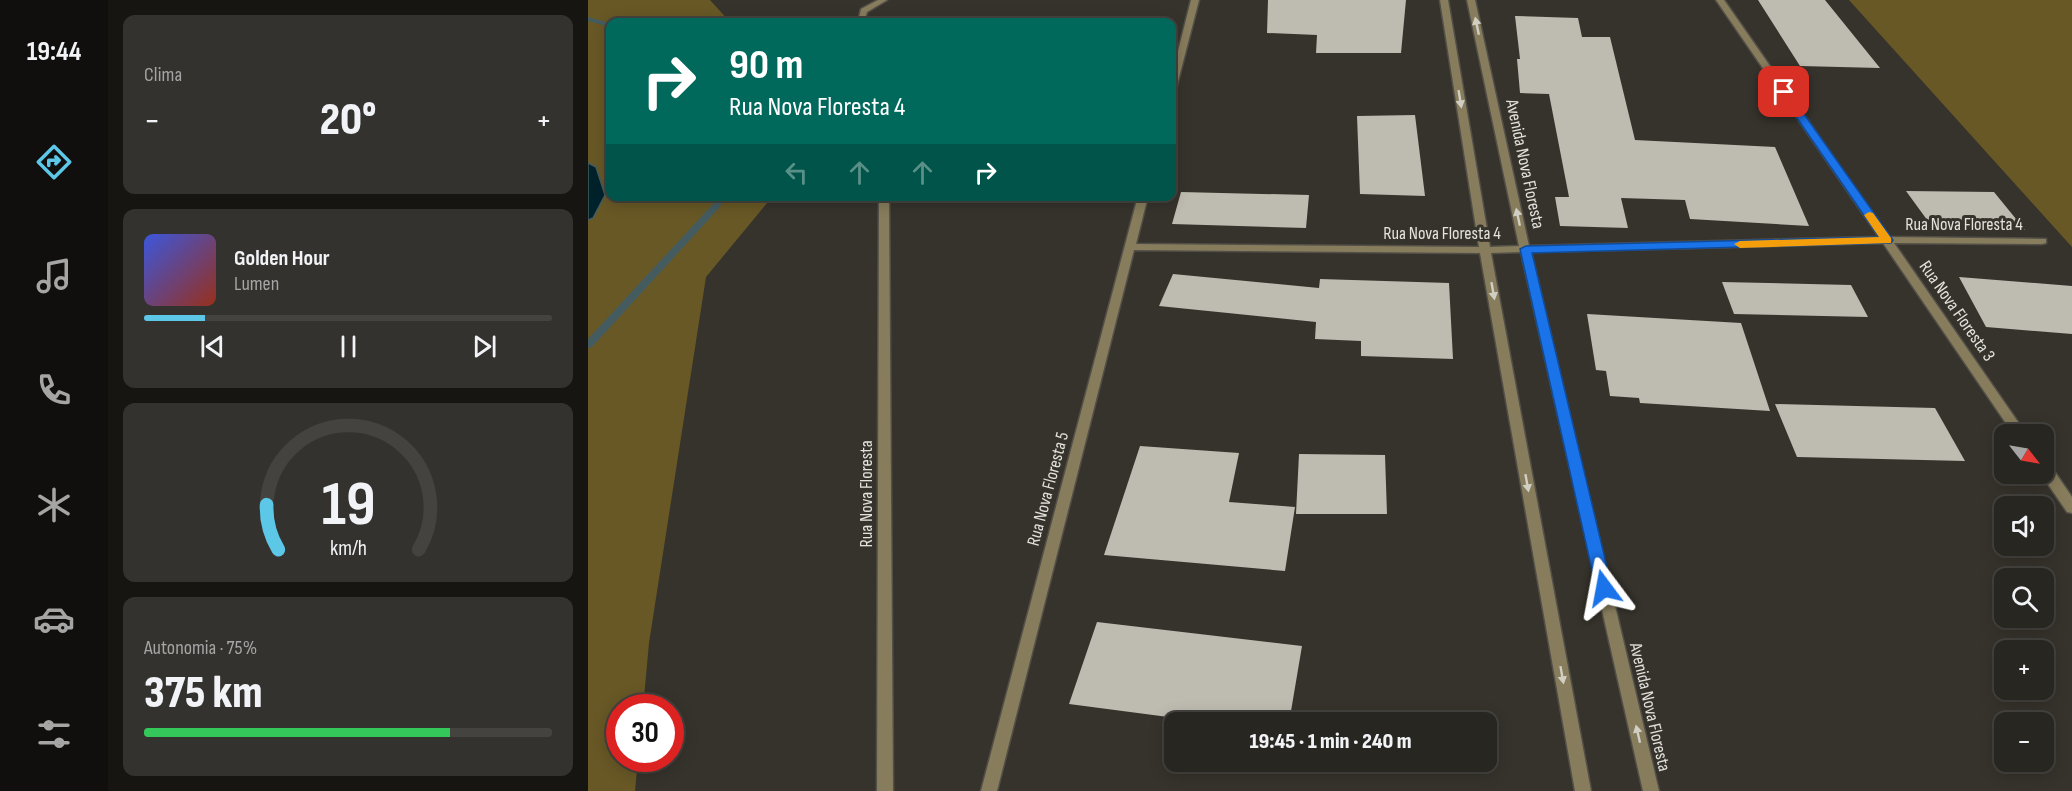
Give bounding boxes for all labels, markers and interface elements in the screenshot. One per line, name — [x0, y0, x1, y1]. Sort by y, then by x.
one-way arrow — [1472, 16, 1481, 35]
text: 19:44 — [27, 36, 81, 68]
text: 90 m — [729, 40, 803, 91]
icon: right — [630, 42, 708, 120]
text: Clima — [144, 63, 182, 87]
pin — [1758, 66, 1809, 117]
icon: arrive — [1767, 75, 1800, 108]
one-way arrow — [1456, 90, 1465, 109]
text: Rua Nova Floresta 4 — [729, 91, 905, 123]
text: 20° — [320, 93, 376, 148]
street label: Avenida Nova Floresta — [1501, 97, 1549, 231]
text: − — [144, 101, 160, 141]
text: + — [536, 101, 552, 141]
icon: directions — [33, 141, 75, 183]
icon: left — [780, 156, 813, 189]
icon: ahead — [843, 156, 876, 189]
icon: ahead — [906, 156, 939, 189]
icon: right — [969, 156, 1002, 189]
one-way arrow — [1513, 207, 1523, 226]
street label: Rua Nova Floresta 4 — [1905, 214, 2023, 235]
street label: Rua Nova Floresta 4 — [1383, 223, 1501, 244]
text: Golden Hour — [234, 245, 330, 272]
icon: music — [33, 255, 75, 297]
street label: Rua Nova Floresta 3 — [1915, 257, 1999, 365]
text: Lumen — [234, 272, 279, 296]
one-way arrow — [1489, 282, 1498, 301]
icon: previous — [196, 330, 229, 363]
icon: pause — [332, 330, 365, 363]
icon: next — [468, 330, 501, 363]
icon: phone — [33, 369, 75, 411]
north arrow — [1994, 424, 2054, 484]
map controls — [1994, 424, 2054, 772]
street label: Rua Nova Floresta 5 — [1023, 430, 1073, 548]
street label: Rua Nova Floresta — [856, 440, 877, 548]
text: 19 — [321, 468, 375, 543]
one-way arrow — [1523, 474, 1532, 493]
icon: climate — [33, 484, 75, 526]
button: sound — [1994, 496, 2054, 556]
text: km/h — [329, 536, 367, 561]
position arrow — [1572, 556, 1636, 620]
button: search — [1994, 568, 2054, 628]
icon: car — [33, 598, 75, 640]
text: Autonomia · 75% — [144, 636, 257, 660]
street label: Avenida Nova Floresta — [1625, 640, 1675, 773]
button: + — [1994, 640, 2054, 700]
text: 375 km — [144, 666, 263, 721]
one-way arrow — [1558, 666, 1567, 685]
speed limit sign: 30 — [606, 694, 684, 772]
button: − — [1994, 712, 2054, 772]
icon: filters — [33, 713, 75, 755]
one-way arrow — [1633, 725, 1643, 743]
text: 19:45 · 1 min · 240 m — [1250, 728, 1411, 755]

